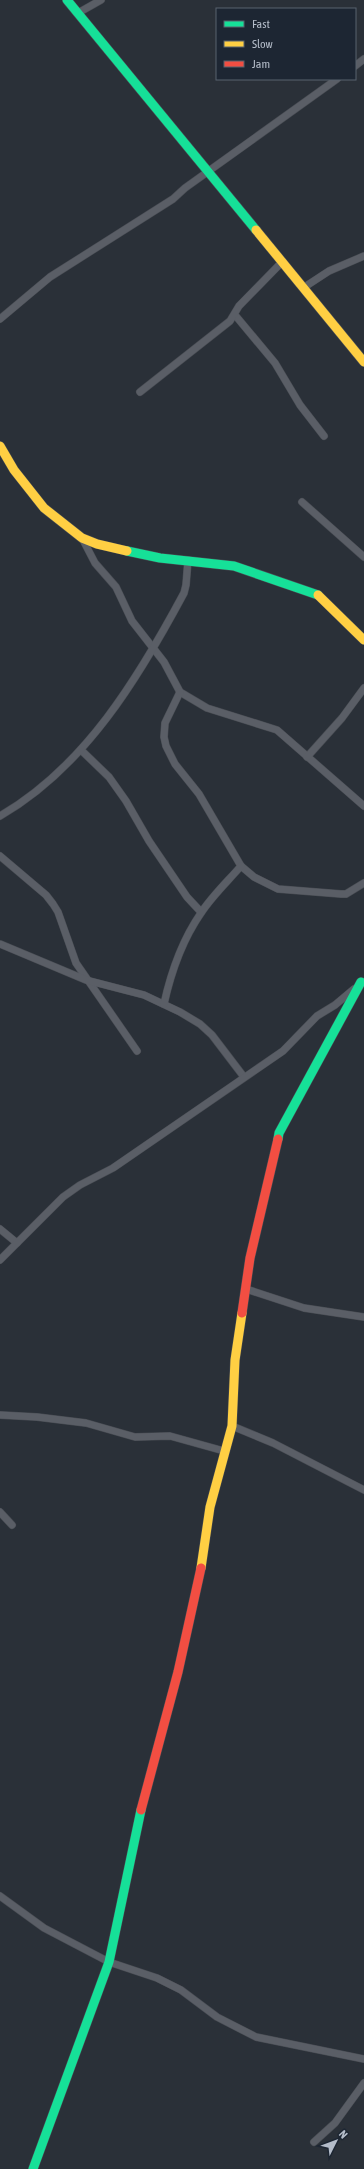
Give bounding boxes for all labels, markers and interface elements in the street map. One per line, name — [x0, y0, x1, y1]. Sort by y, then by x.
legend — [216, 8, 356, 80]
text: Fast — [252, 17, 270, 31]
text: Slow — [252, 37, 273, 51]
text: Jam — [252, 57, 270, 71]
north arrow — [316, 2121, 356, 2161]
text: N — [337, 2128, 350, 2141]

